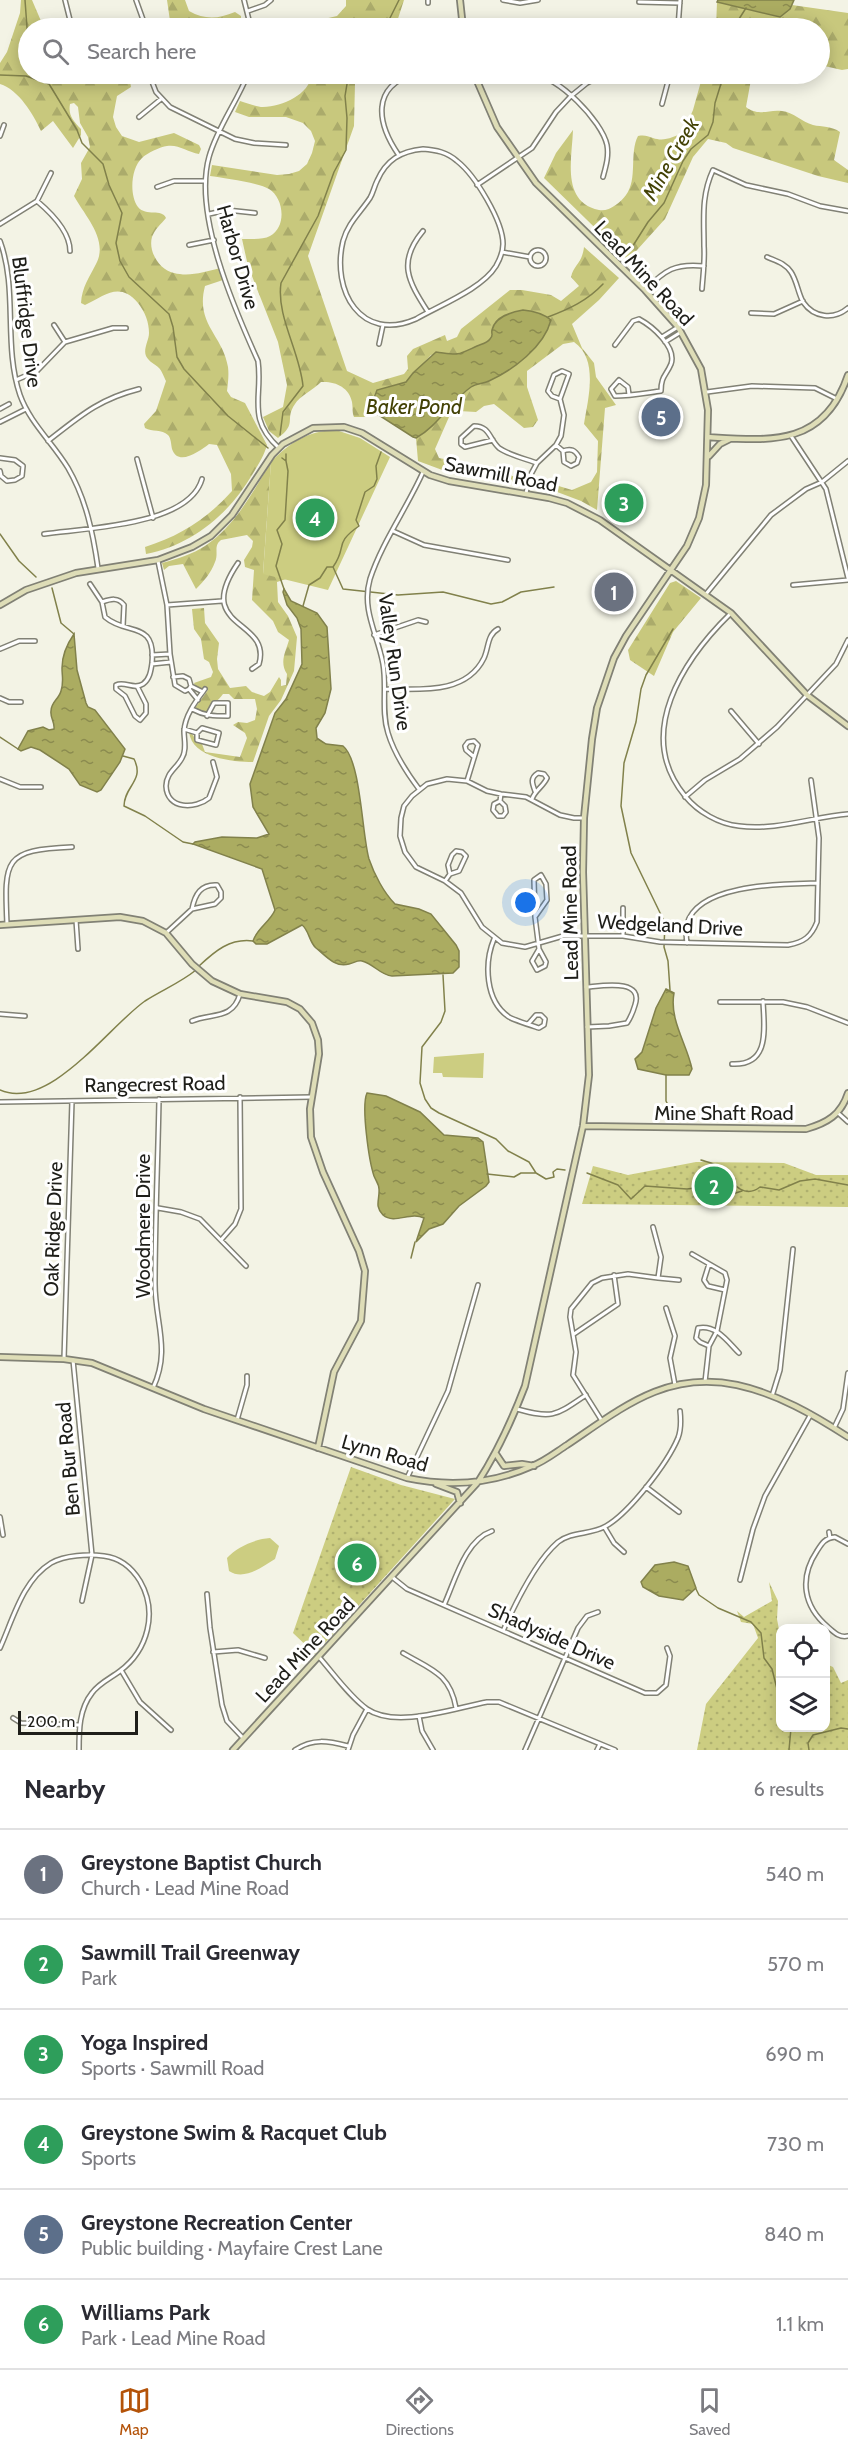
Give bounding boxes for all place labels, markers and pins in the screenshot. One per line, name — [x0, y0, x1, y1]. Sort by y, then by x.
pin: 5 — [642, 394, 680, 440]
pin: 3 — [604, 480, 644, 526]
pin: 4 — [296, 496, 334, 540]
pin: 1 — [594, 570, 634, 614]
pin: 2 — [694, 1164, 734, 1208]
pin: 6 — [338, 1540, 376, 1586]

